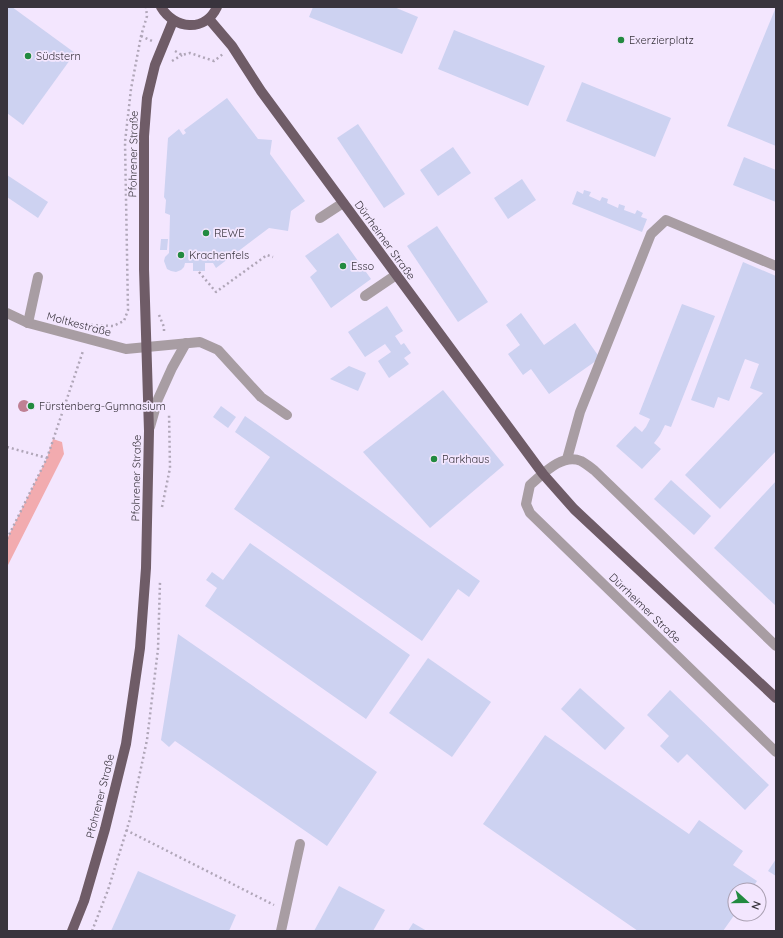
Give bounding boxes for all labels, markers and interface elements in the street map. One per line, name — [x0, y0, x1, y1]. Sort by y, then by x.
place label: Exerzierplatz — [629, 33, 694, 47]
marker: Exerzierplatz — [616, 35, 626, 45]
place label: Südstern — [36, 49, 81, 63]
marker: Südstern — [23, 51, 33, 61]
street label: Pfohrener Straße — [125, 111, 141, 197]
street label: Dürrheimer Straße — [352, 198, 418, 282]
place label: REWE — [214, 226, 245, 240]
marker: REWE — [201, 228, 211, 238]
place label: Krachenfels — [189, 248, 249, 262]
marker: Krachenfels — [176, 250, 186, 260]
place label: Esso — [351, 259, 375, 273]
marker: Esso — [338, 261, 348, 271]
street label: Moltkestraße — [45, 309, 113, 339]
place label: Fürstenberg-Gymnasium — [39, 399, 166, 413]
marker: Fürstenberg-Gymnasium — [26, 401, 36, 411]
street label: Pfohrener Straße — [128, 435, 144, 521]
place label: Parkhaus — [442, 452, 489, 466]
marker: Parkhaus — [429, 454, 439, 464]
street label: Dürrheimer Straße — [606, 570, 684, 646]
street label: Pfohrener Straße — [83, 752, 117, 840]
north arrow — [727, 882, 767, 922]
text: N — [748, 899, 764, 912]

